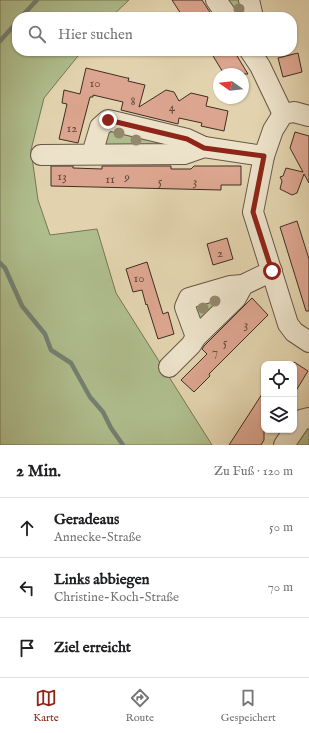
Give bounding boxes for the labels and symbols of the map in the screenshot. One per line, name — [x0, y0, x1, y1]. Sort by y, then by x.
north arrow — [213, 68, 249, 104]
house number: 10 — [89, 75, 101, 92]
house number: 8 — [130, 93, 136, 110]
house number: 4 — [169, 99, 176, 116]
route end — [99, 111, 117, 129]
house number: 12 — [67, 120, 77, 137]
house number: 13 — [57, 168, 67, 185]
house number: 9 — [123, 169, 130, 186]
house number: 11 — [105, 171, 115, 188]
house number: 5 — [158, 173, 163, 190]
house number: 3 — [193, 173, 198, 190]
house number: 2 — [217, 245, 223, 262]
route start — [263, 262, 281, 280]
house number: 10 — [133, 270, 145, 287]
house number: 3 — [244, 316, 249, 333]
house number: 5 — [223, 334, 228, 351]
house number: 7 — [212, 344, 218, 361]

